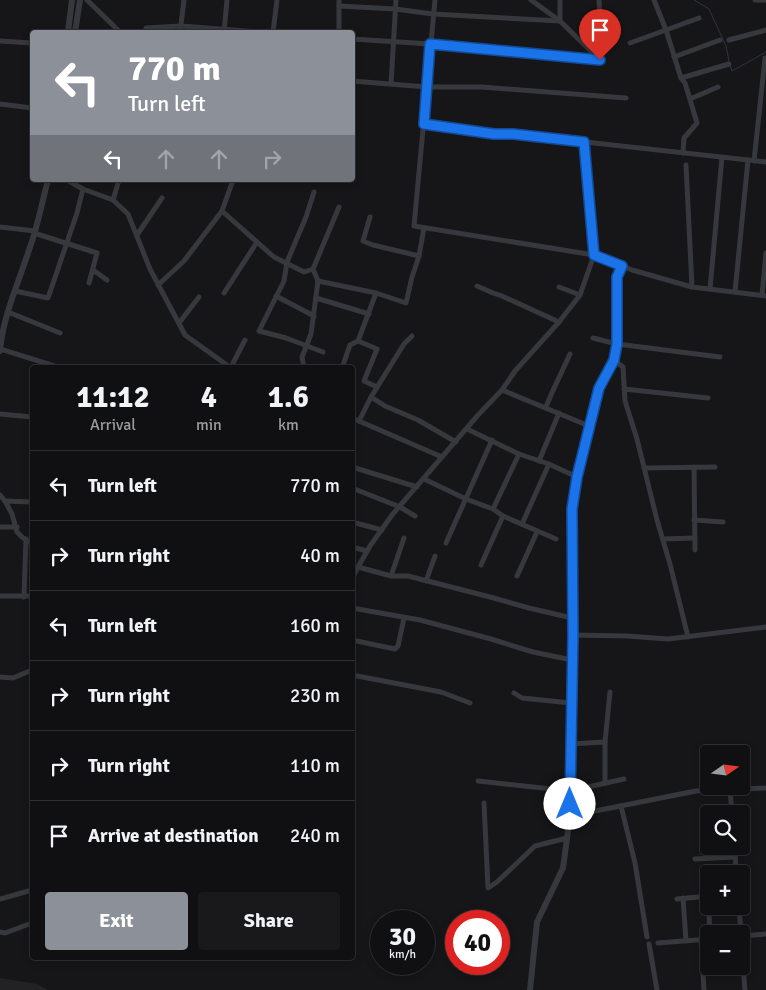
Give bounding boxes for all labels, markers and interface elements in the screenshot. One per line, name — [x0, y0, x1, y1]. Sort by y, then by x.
pin — [579, 9, 621, 60]
icon: arrive — [586, 16, 614, 44]
text: 770 m — [128, 47, 221, 90]
icon: left — [45, 50, 110, 115]
text: Turn left — [128, 90, 206, 117]
icon: left — [99, 145, 127, 173]
icon: ahead — [152, 145, 180, 173]
icon: ahead — [205, 145, 233, 173]
icon: right — [258, 145, 286, 173]
text: 11:12 — [76, 379, 150, 416]
text: 4 — [201, 379, 217, 416]
text: 1.6 — [268, 379, 309, 416]
text: Arrival — [90, 415, 136, 435]
text: min — [196, 415, 222, 435]
text: km — [278, 415, 299, 435]
icon: left — [45, 472, 73, 500]
text: Turn left — [88, 474, 157, 498]
text: 770 m — [290, 474, 340, 498]
icon: right — [45, 542, 73, 570]
text: Turn right — [88, 544, 170, 568]
text: 40 m — [300, 544, 340, 568]
icon: left — [45, 612, 73, 640]
text: Turn left — [88, 614, 157, 638]
text: 160 m — [290, 614, 340, 638]
icon: right — [45, 682, 73, 710]
text: Turn right — [88, 684, 170, 708]
text: 230 m — [290, 684, 340, 708]
north arrow — [700, 745, 750, 795]
map controls — [700, 745, 750, 975]
icon: right — [45, 752, 73, 780]
text: Turn right — [88, 754, 170, 778]
text: 110 m — [290, 754, 340, 778]
position arrow — [543, 777, 595, 829]
button: search — [700, 805, 750, 855]
icon: arrive — [45, 822, 73, 850]
text: Arrive at destination — [88, 824, 259, 848]
text: 240 m — [290, 824, 340, 848]
button: + — [700, 865, 750, 915]
button: Exit — [45, 892, 188, 950]
button: Share — [198, 892, 340, 950]
speed limit sign: 40 — [445, 910, 510, 975]
text: 30 — [389, 921, 416, 952]
button: − — [700, 925, 750, 975]
text: km/h — [389, 947, 416, 962]

